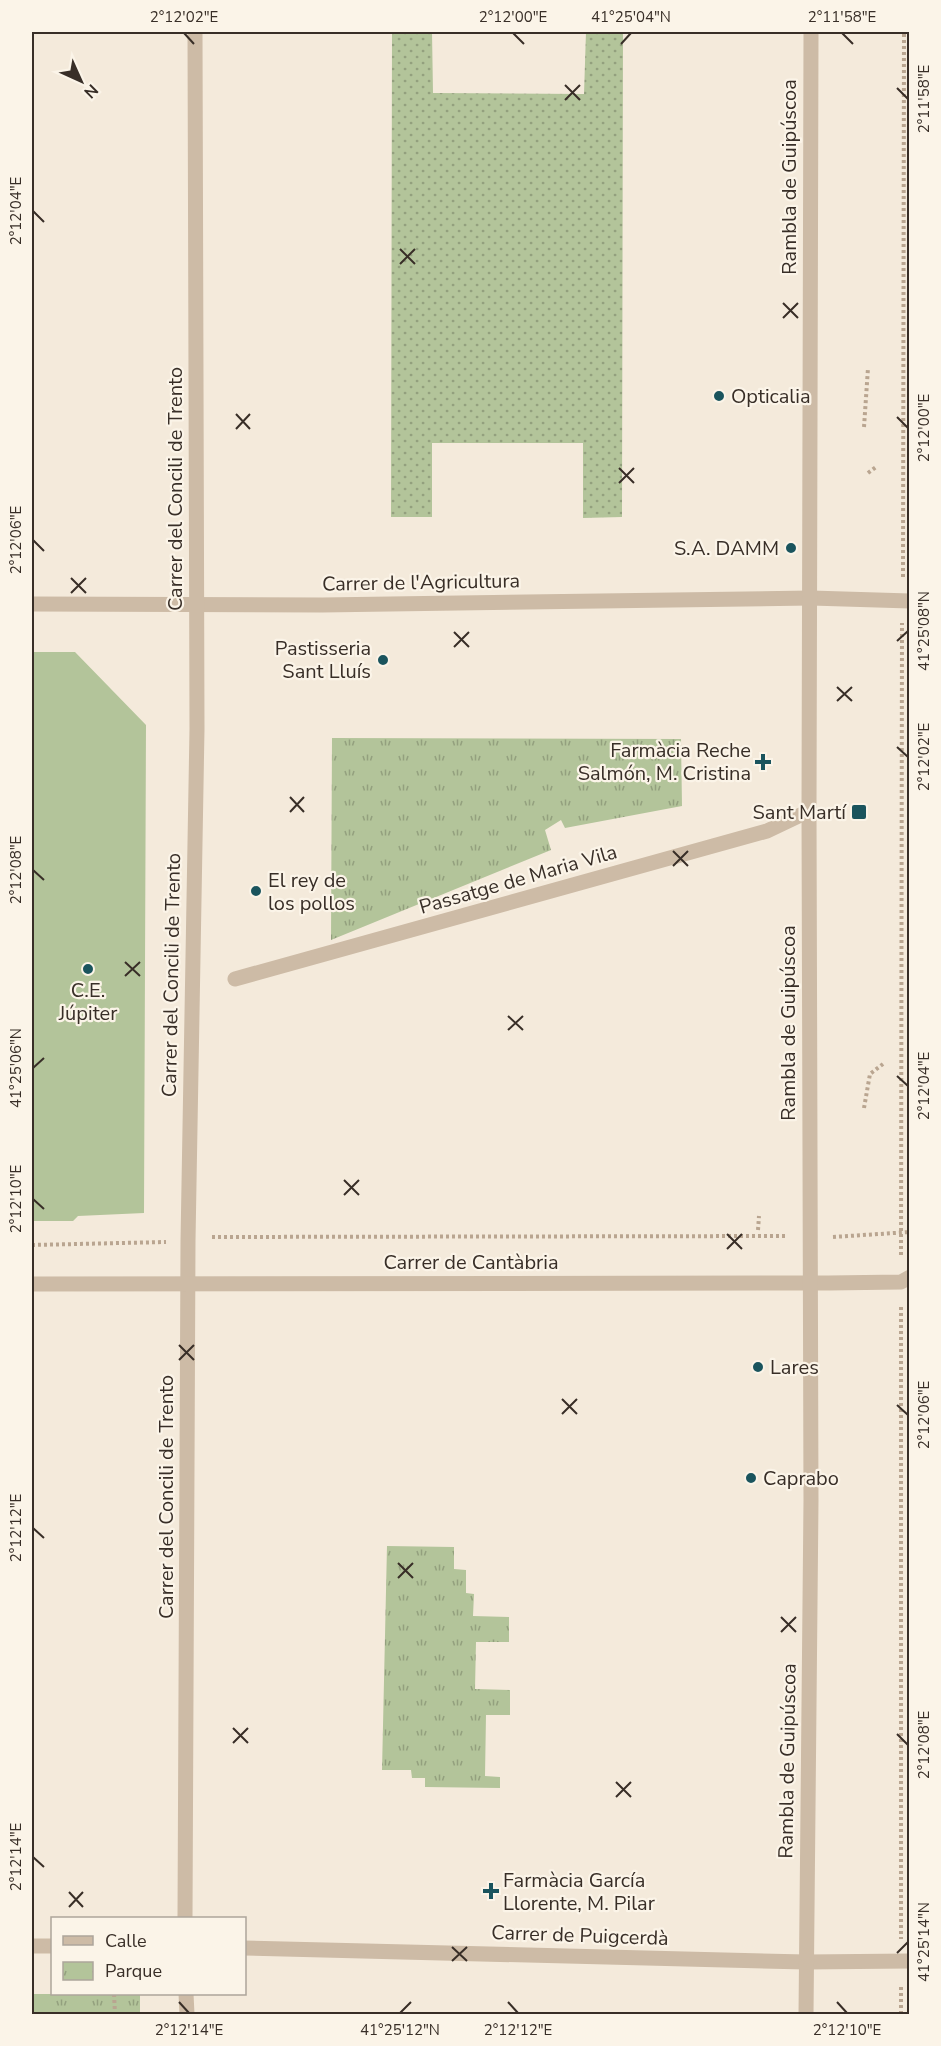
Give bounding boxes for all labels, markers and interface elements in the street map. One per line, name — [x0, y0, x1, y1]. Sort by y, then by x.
text: 2°12'02"E — [150, 7, 218, 27]
text: 2°12'00"E — [479, 7, 547, 27]
text: 41°25'04"N — [591, 7, 671, 27]
text: 2°11'58"E — [808, 7, 876, 27]
north arrow — [51, 51, 111, 111]
text: 2°11'58"E — [914, 65, 934, 133]
text: N — [79, 79, 103, 103]
street label: Rambla de Guipúscoa — [776, 79, 803, 275]
text: 2°12'04"E — [6, 177, 26, 245]
street label: Carrer del Concili de Trento — [162, 367, 189, 611]
place label: Opticalia — [731, 383, 810, 410]
marker: Opticalia — [712, 389, 726, 403]
text: 2°12'00"E — [914, 394, 934, 462]
text: 2°12'06"E — [6, 506, 26, 574]
place label: S.A. DAMM — [674, 535, 779, 562]
marker: S.A. DAMM — [784, 541, 798, 555]
street label: Carrer de l'Agricultura — [322, 567, 520, 598]
text: 41°25'08"N — [914, 591, 934, 671]
place label: Pastisseria Sant Lluís — [275, 635, 371, 685]
marker: Pastisseria Sant Lluís — [376, 653, 390, 667]
text: 2°12'02"E — [914, 723, 934, 791]
place label: Farmàcia Reche Salmón, M. Cristina — [578, 737, 751, 787]
marker: Farmàcia Reche Salmón, M. Cristina — [756, 755, 770, 769]
place label: Sant Martí — [753, 799, 847, 826]
marker: Sant Martí — [850, 803, 868, 821]
text: 2°12'08"E — [6, 836, 26, 904]
street label: Passatge de Maria Vila — [416, 838, 620, 921]
street label: Carrer del Concili de Trento — [156, 853, 187, 1097]
place label: El rey de los pollos — [268, 867, 355, 917]
marker: El rey de los pollos — [249, 884, 263, 898]
street label: Rambla de Guipúscoa — [775, 925, 802, 1121]
marker: C.E. Júpiter — [81, 962, 95, 976]
place label: C.E. Júpiter — [58, 977, 117, 1027]
text: 41°25'06"N — [6, 1028, 26, 1108]
text: 2°12'04"E — [914, 1052, 934, 1120]
text: 2°12'10"E — [6, 1165, 26, 1233]
street label: Carrer de Cantàbria — [383, 1249, 559, 1276]
place label: Lares — [770, 1354, 819, 1381]
marker: Lares — [751, 1360, 765, 1374]
street label: Carrer del Concili de Trento — [153, 1375, 180, 1619]
text: 2°12'06"E — [914, 1381, 934, 1449]
place label: Caprabo — [763, 1465, 839, 1492]
marker: Caprabo — [744, 1471, 758, 1485]
text: 2°12'12"E — [6, 1494, 26, 1562]
street label: Rambla de Guipúscoa — [772, 1663, 803, 1859]
text: 2°12'08"E — [914, 1711, 934, 1779]
text: 2°12'14"E — [6, 1823, 26, 1891]
place label: Farmàcia García Llorente, M. Pilar — [503, 1867, 655, 1917]
marker: Farmàcia García Llorente, M. Pilar — [484, 1884, 498, 1898]
text: 41°25'14"N — [914, 1902, 934, 1982]
legend — [51, 1917, 246, 1995]
street label: Carrer de Puigcerdà — [491, 1919, 669, 1952]
text: Calle — [105, 1929, 147, 1953]
text: Parque — [105, 1959, 162, 1983]
text: 2°12'14"E — [155, 2020, 223, 2040]
text: 41°25'12"N — [360, 2020, 440, 2040]
text: 2°12'12"E — [484, 2020, 552, 2040]
text: 2°12'10"E — [813, 2020, 881, 2040]

